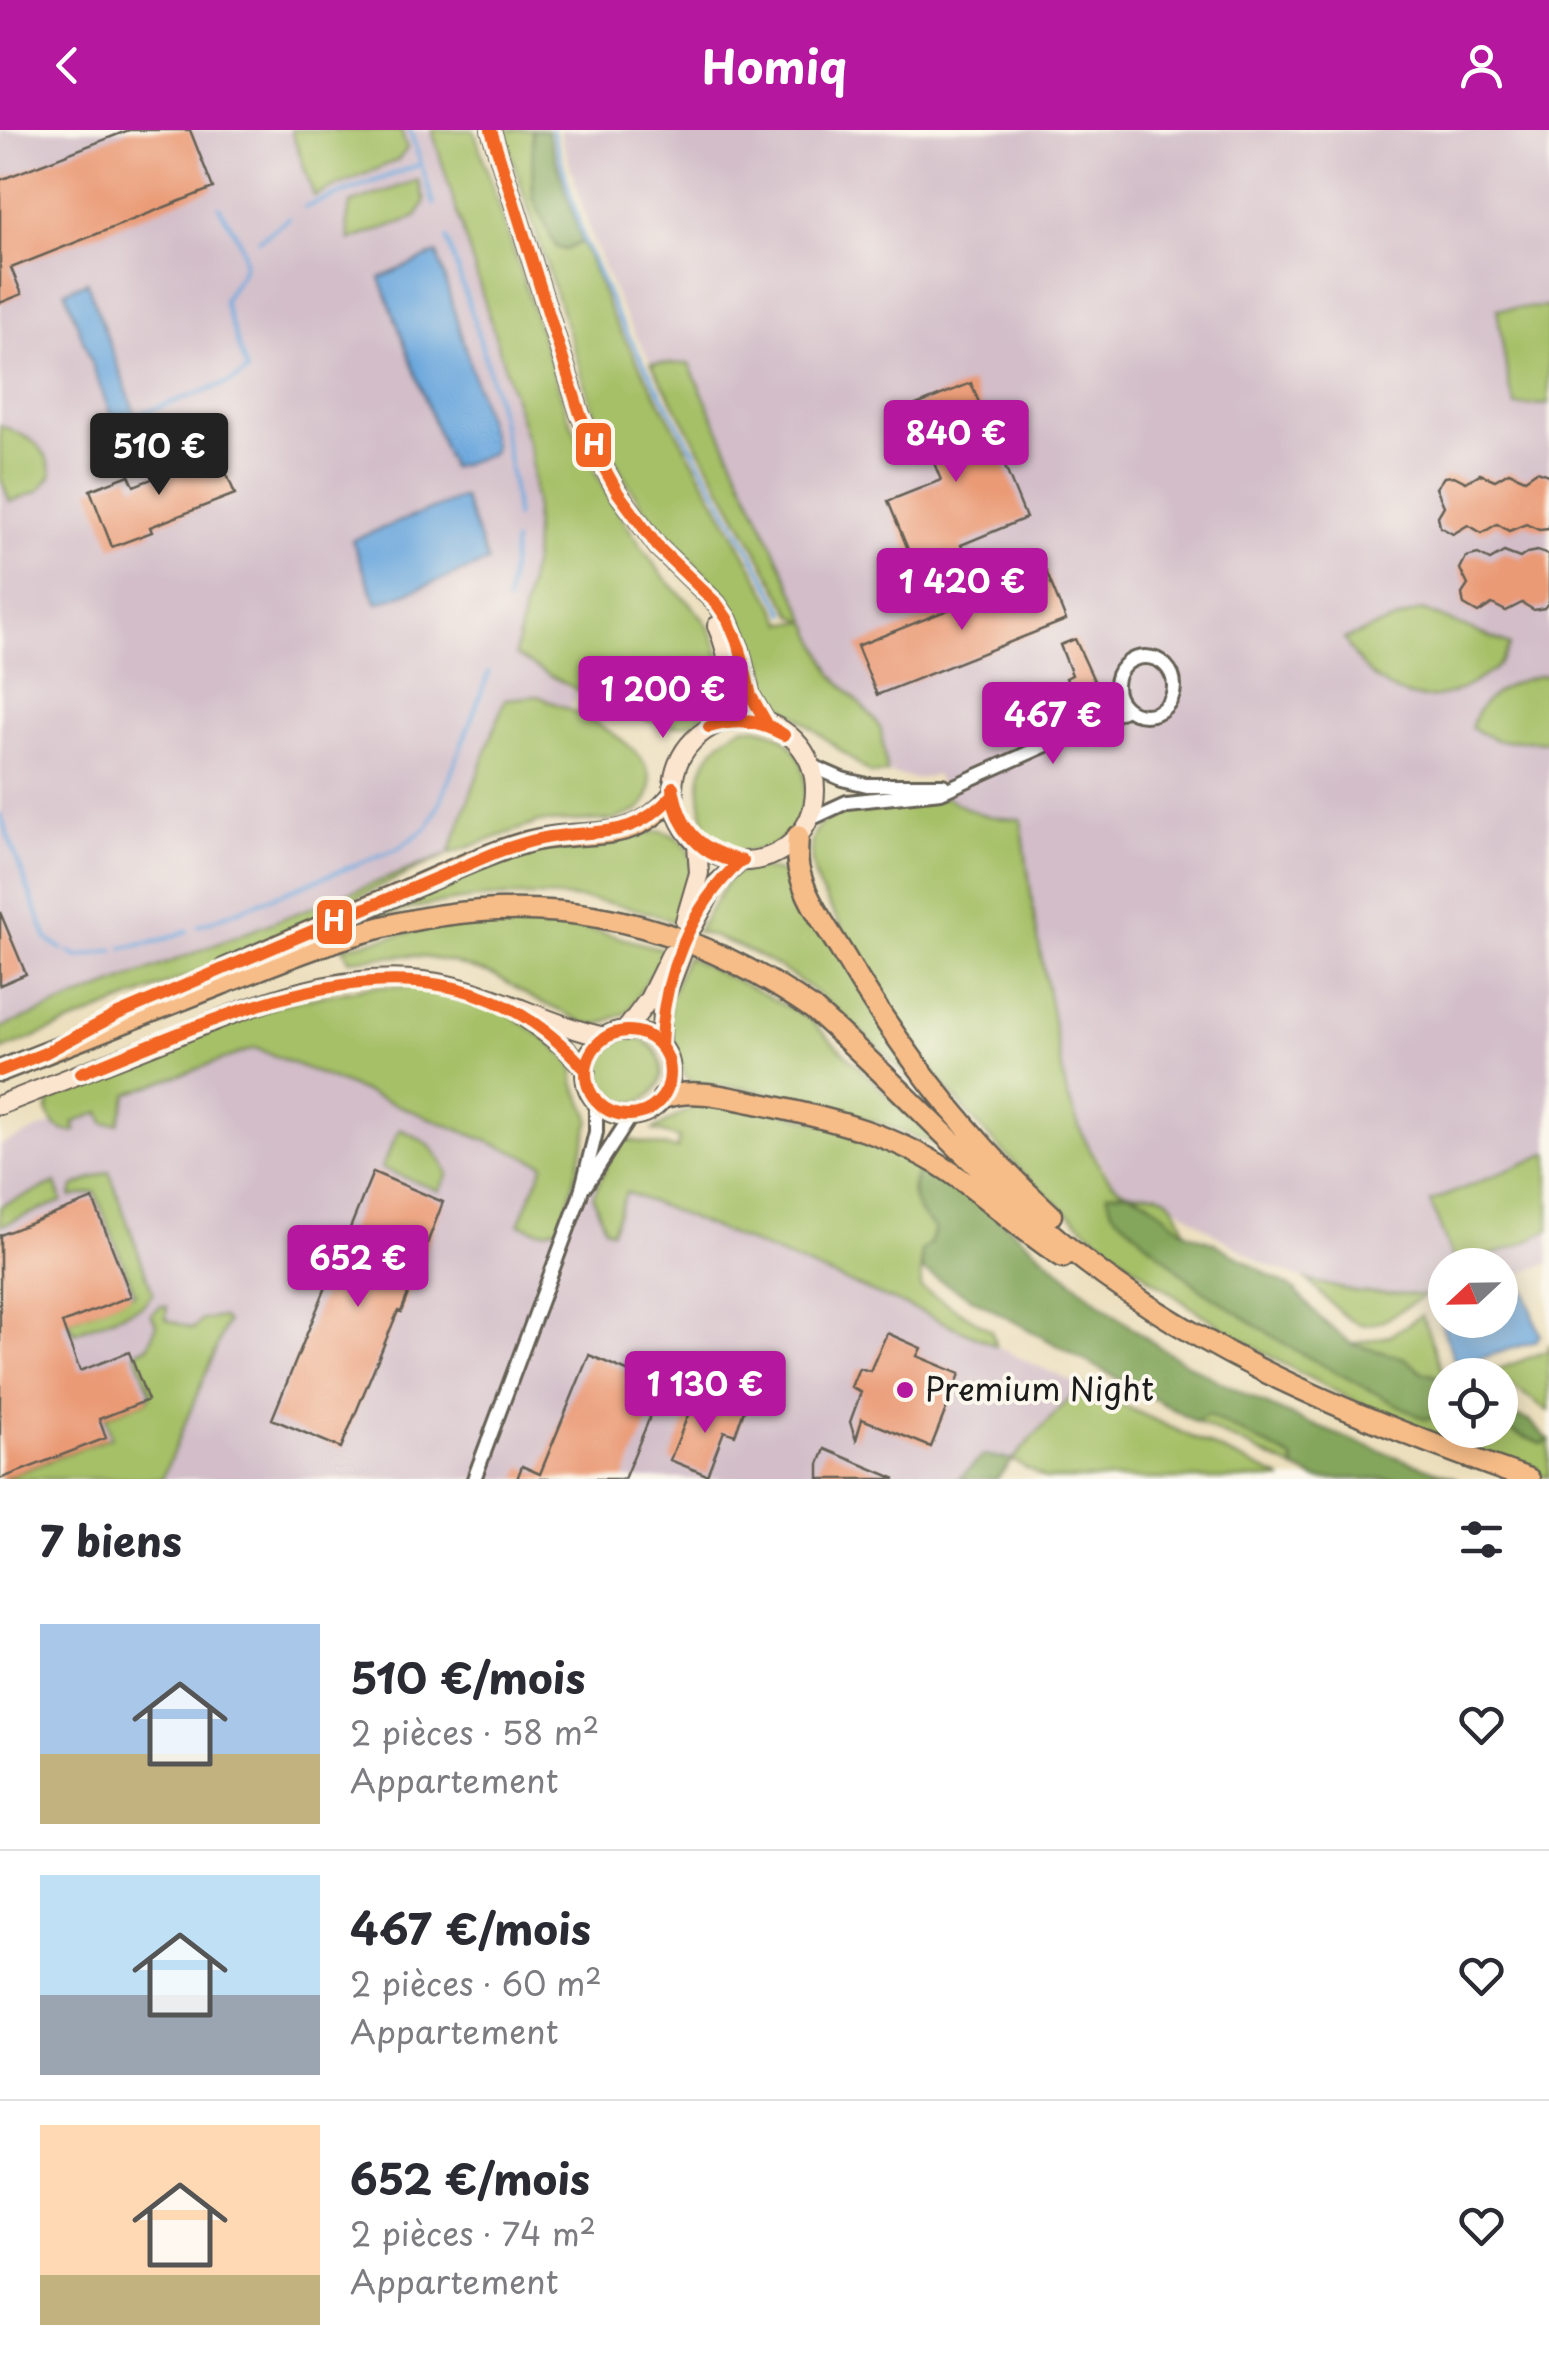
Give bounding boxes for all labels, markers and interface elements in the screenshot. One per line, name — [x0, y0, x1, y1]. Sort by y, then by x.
text: Homiq — [702, 31, 847, 99]
icon: back — [40, 38, 95, 93]
icon: person — [1454, 38, 1509, 93]
pin: 840 € — [886, 400, 1026, 485]
text: 840 € — [906, 408, 1006, 456]
pin: 510 € — [89, 413, 229, 498]
text: 510 € — [112, 421, 206, 469]
line badge: H — [574, 421, 613, 469]
text: H — [583, 422, 605, 465]
pin: 1 420 € — [870, 548, 1054, 633]
text: 1 420 € — [899, 556, 1025, 604]
pin: 1 200 € — [571, 656, 755, 741]
text: 1 200 € — [600, 664, 726, 712]
pin: 467 € — [983, 682, 1123, 767]
text: 467 € — [1004, 690, 1102, 738]
line badge: H — [315, 898, 354, 946]
text: H — [323, 898, 345, 941]
pin: 652 € — [288, 1225, 428, 1310]
text: 652 € — [309, 1233, 407, 1281]
north arrow — [1428, 1248, 1518, 1338]
map controls — [1428, 1248, 1518, 1448]
pin: 1 130 € — [613, 1351, 797, 1436]
button: locate — [1428, 1358, 1518, 1448]
text: 1 130 € — [647, 1359, 763, 1407]
place label: Premium Night — [925, 1364, 1154, 1412]
marker: Premium Night — [894, 1379, 916, 1401]
text: 7 biens — [40, 1508, 182, 1571]
icon: filters — [1454, 1512, 1509, 1567]
text: 510 €/mois — [350, 1645, 586, 1708]
icon: home — [120, 1664, 240, 1784]
icon: heart — [1454, 1697, 1509, 1752]
text: 2 pièces · 58 m² — [350, 1708, 599, 1756]
text: Appartement — [350, 1756, 559, 1804]
text: 467 €/mois — [350, 1896, 591, 1959]
icon: home — [120, 1915, 240, 2035]
icon: heart — [1454, 1948, 1509, 2003]
text: 2 pièces · 60 m² — [350, 1959, 602, 2007]
text: Appartement — [350, 2007, 559, 2055]
text: 652 €/mois — [350, 2146, 590, 2209]
icon: home — [120, 2165, 240, 2285]
icon: heart — [1454, 2198, 1509, 2253]
text: 2 pièces · 74 m² — [350, 2209, 596, 2257]
text: Appartement — [350, 2257, 559, 2305]

